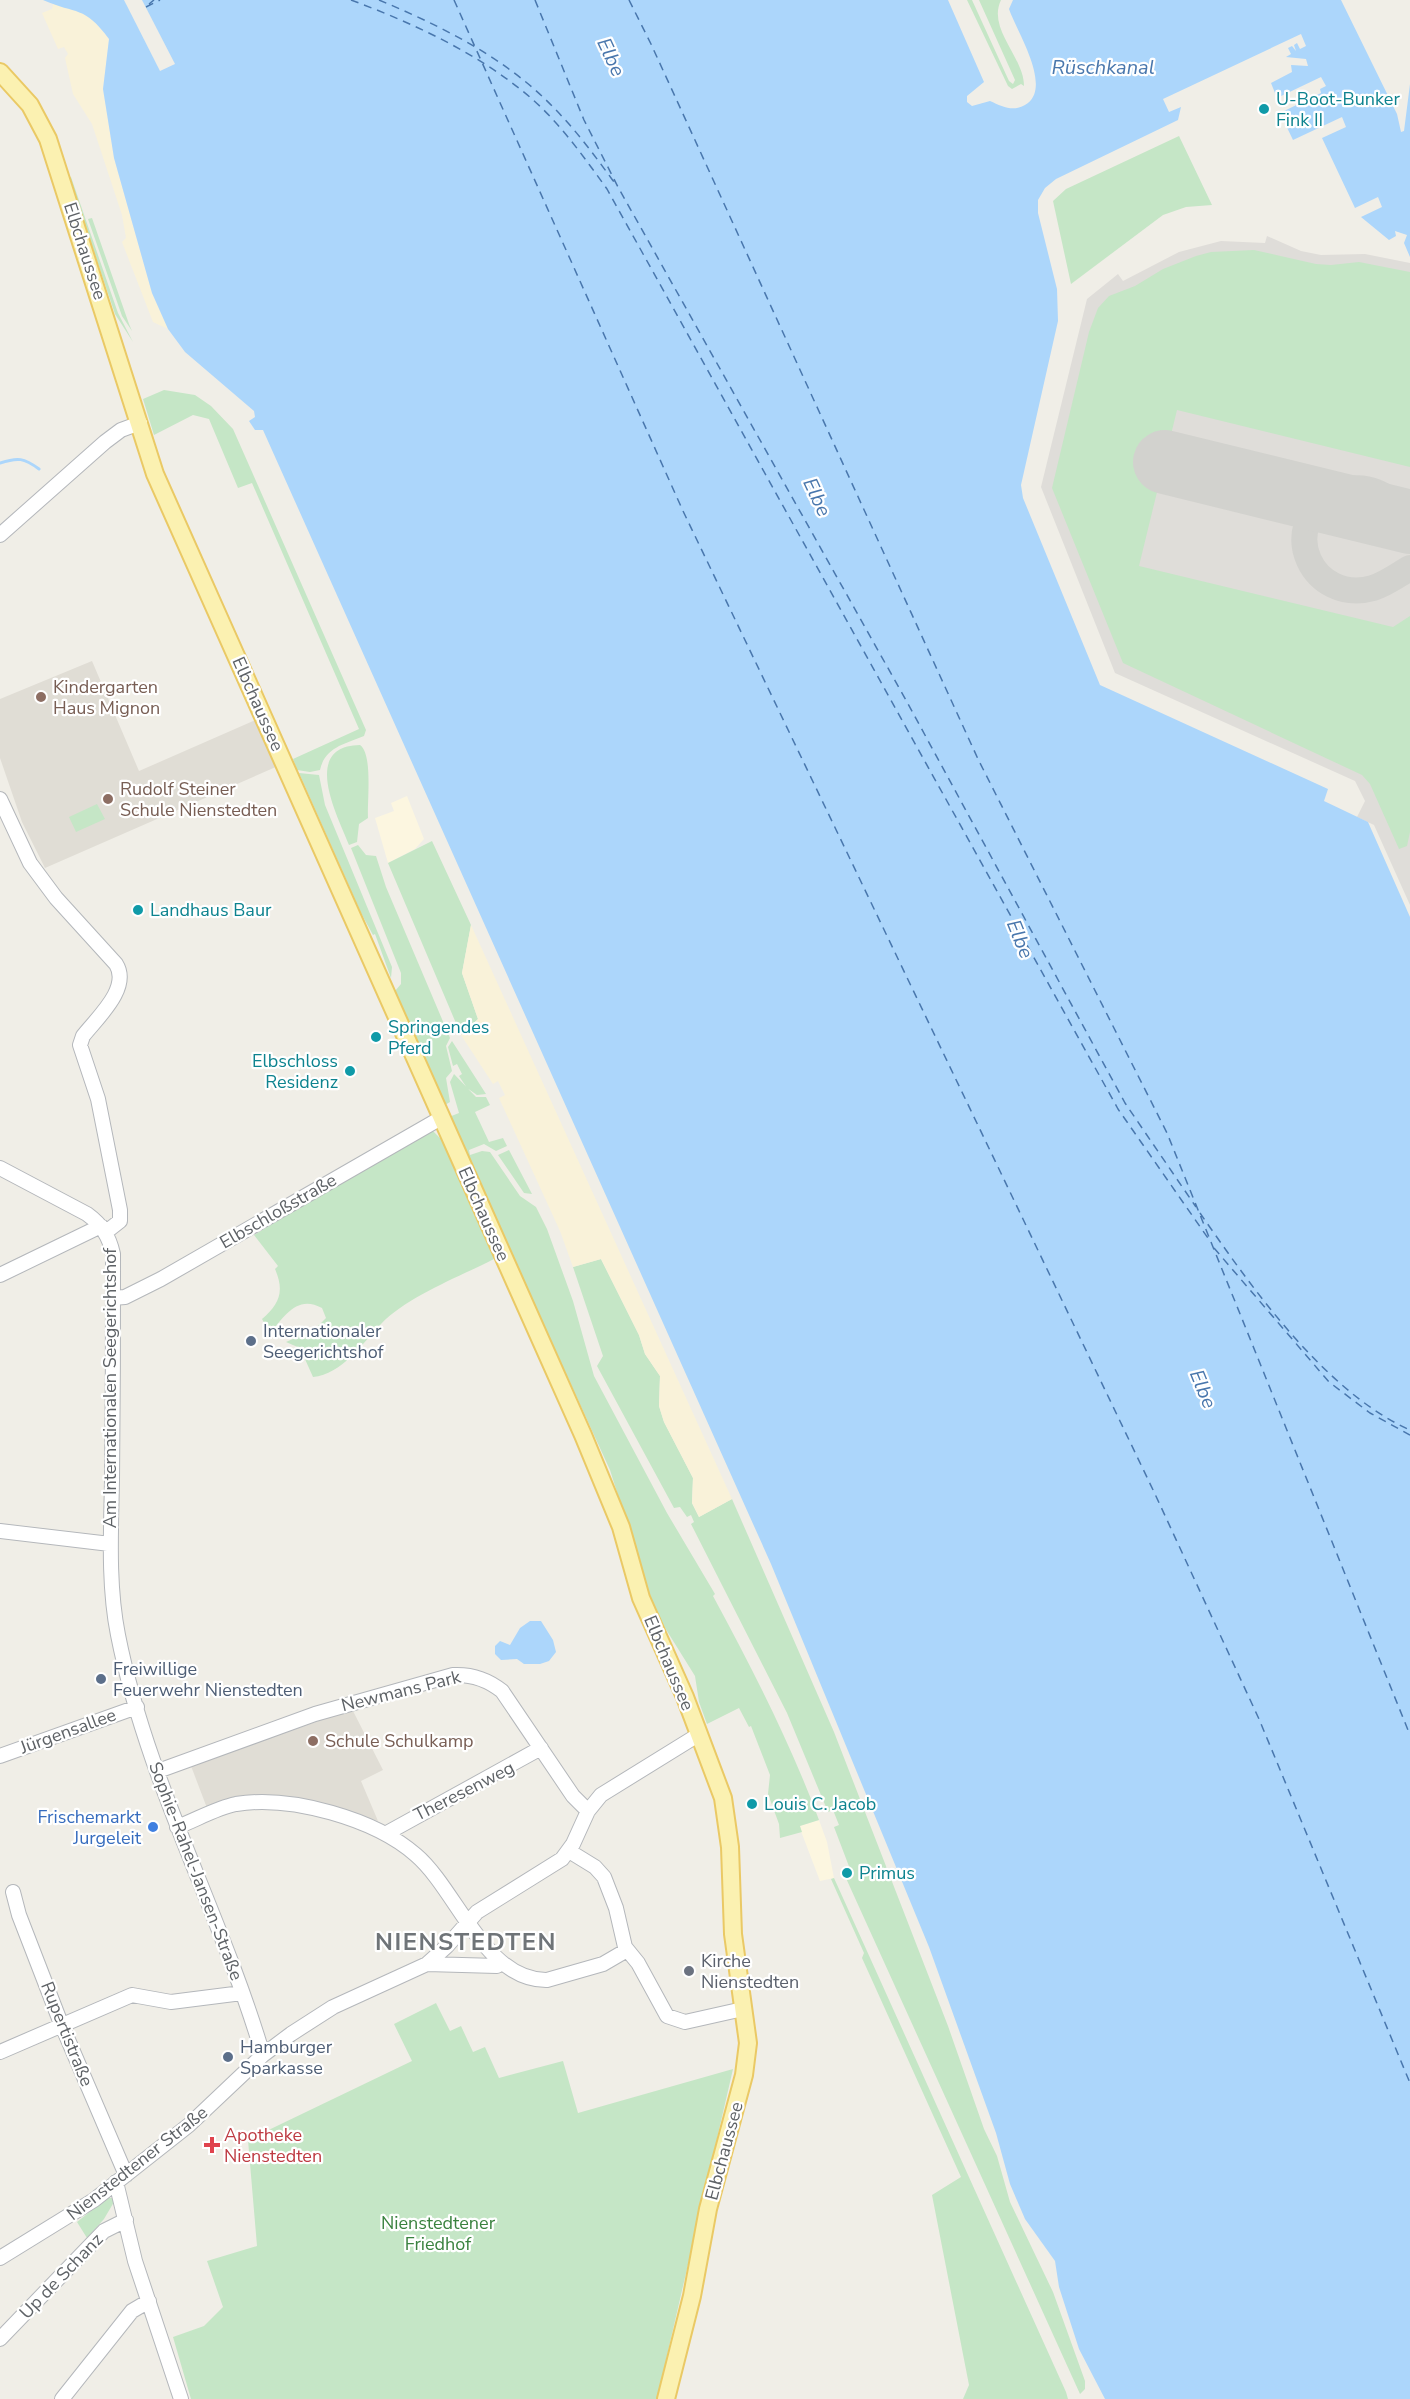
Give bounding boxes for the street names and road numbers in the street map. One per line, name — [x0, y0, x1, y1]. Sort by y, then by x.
street label: Elbchaussee — [58, 199, 112, 303]
street label: Elbchaussee — [227, 653, 289, 755]
street label: Elbchaussee — [453, 1163, 515, 1265]
street label: Elbschloßstraße — [215, 1168, 341, 1254]
street label: Am Internationalen Seegerichtshof — [98, 1247, 122, 1528]
street label: Elbchaussee — [638, 1612, 700, 1714]
street label: Newmans Park — [339, 1664, 464, 1717]
street label: Jürgensallee — [16, 1703, 119, 1760]
street label: Theresenweg — [410, 1755, 518, 1827]
street label: Sophie-Rahel-Jansen-Straße — [143, 1758, 249, 1984]
street label: Rupertistraße — [35, 1978, 99, 2090]
street label: Elbchaussee — [699, 2099, 749, 2203]
street label: Nienstedtener Straße — [62, 2100, 212, 2226]
street label: Up de Schanz — [14, 2228, 108, 2324]

